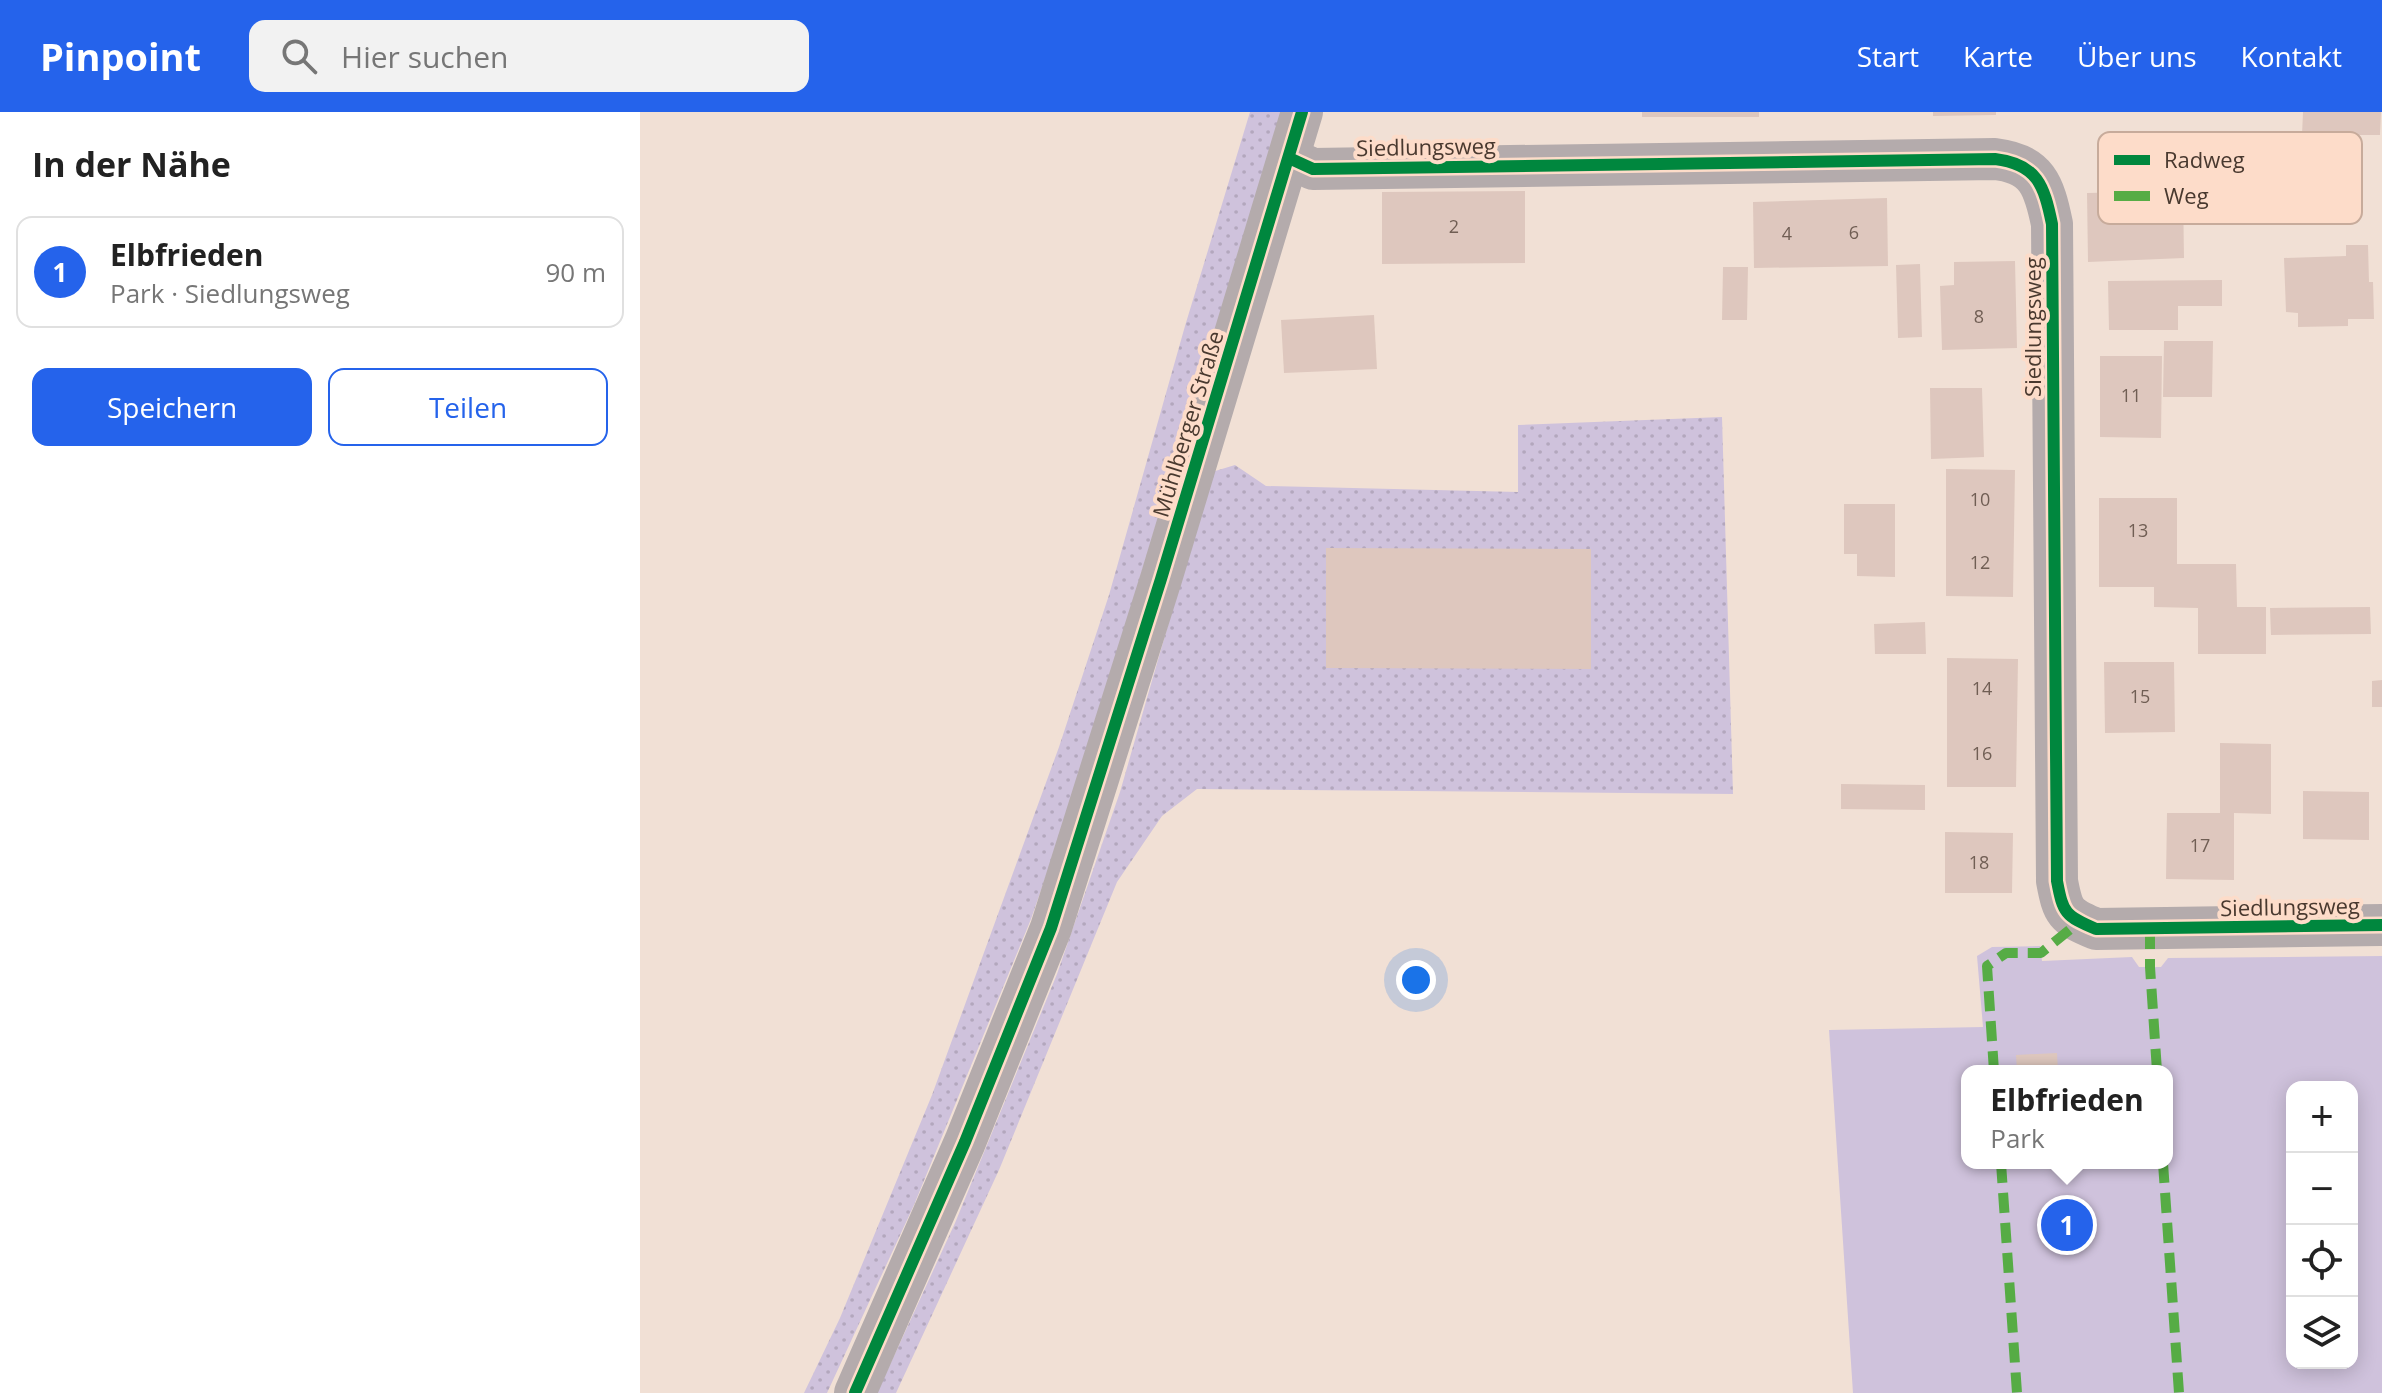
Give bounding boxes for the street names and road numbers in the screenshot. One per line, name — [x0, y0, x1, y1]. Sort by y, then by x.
street label: Siedlungsweg — [1356, 130, 1496, 162]
street label: Siedlungsweg — [2017, 257, 2047, 397]
street label: Mühlberger Straße — [1144, 327, 1230, 521]
street label: Siedlungsweg — [2220, 890, 2360, 922]

